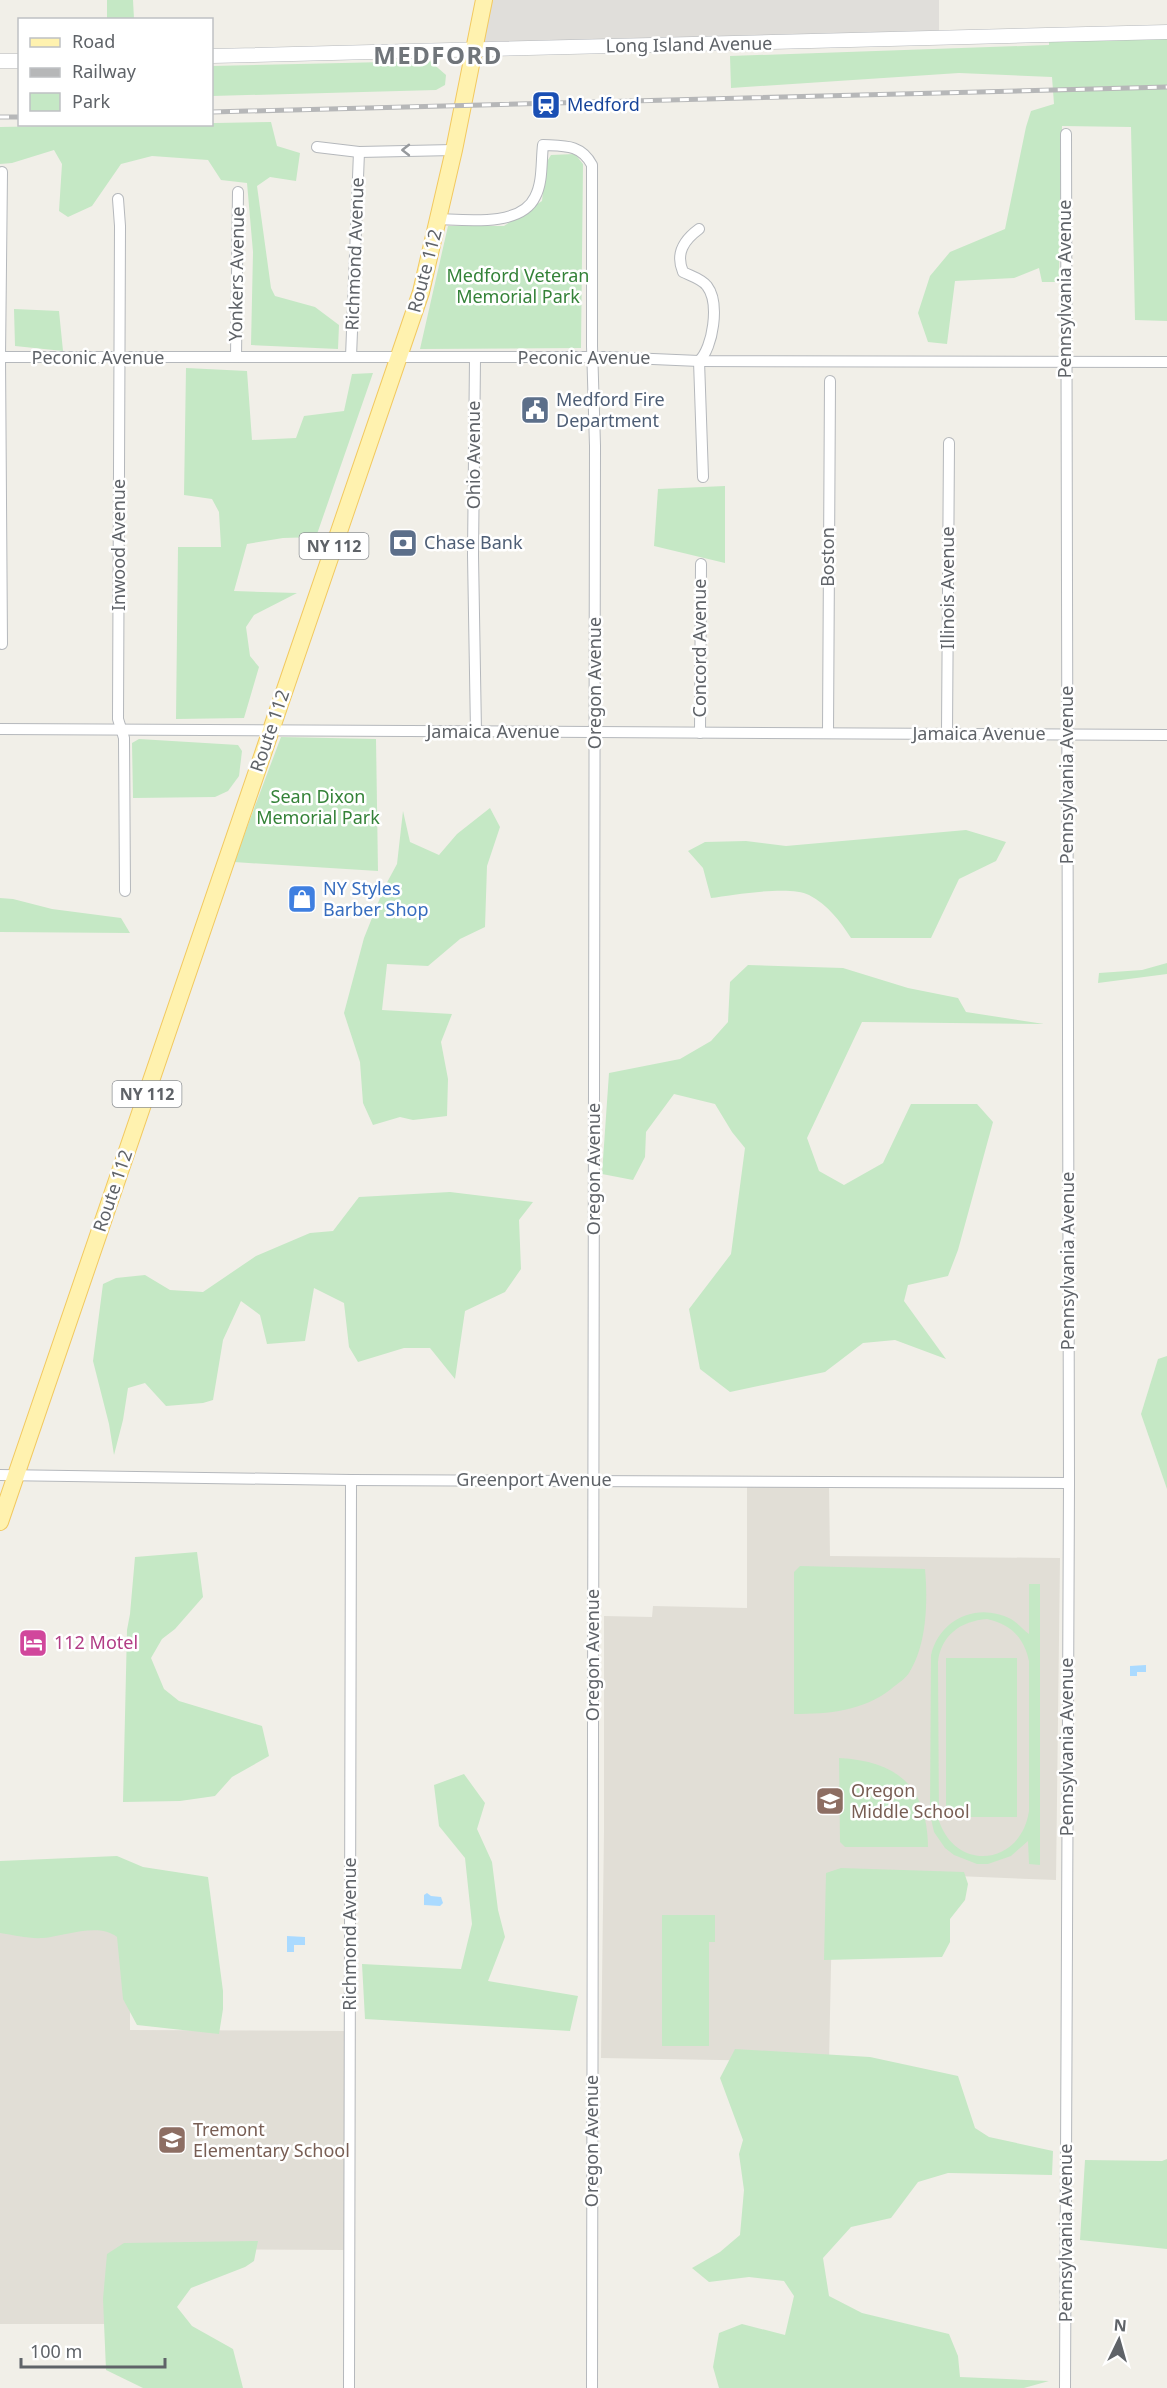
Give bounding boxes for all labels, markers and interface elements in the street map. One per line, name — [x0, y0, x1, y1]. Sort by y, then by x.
legend — [18, 18, 213, 126]
text: Road — [72, 29, 115, 53]
street label: Long Island Avenue — [605, 31, 773, 57]
district label: MEDFORD — [373, 38, 503, 71]
text: Railway — [72, 59, 137, 83]
text: Park — [72, 89, 110, 113]
station icon: Medford — [530, 89, 562, 121]
place label: Medford — [567, 92, 640, 116]
one-way arrow — [402, 144, 411, 156]
street label: Richmond Avenue — [339, 177, 369, 331]
street label: Pennsylvania Avenue — [1052, 200, 1076, 378]
street label: Yonkers Avenue — [223, 206, 249, 342]
street label: Route 112 — [401, 226, 447, 315]
park label: Medford Veteran Memorial Park — [447, 263, 590, 308]
street label: Peconic Avenue — [32, 345, 164, 369]
street label: Peconic Avenue — [518, 345, 650, 369]
place label: Medford Fire Department — [556, 387, 665, 432]
public building icon: Medford Fire Department — [519, 394, 551, 426]
street label: Ohio Avenue — [461, 401, 485, 509]
street label: Inwood Avenue — [106, 479, 130, 611]
street label: Illinois Avenue — [935, 526, 959, 650]
bank icon: Chase Bank — [387, 527, 419, 559]
street label: Boston — [815, 527, 839, 587]
place label: Chase Bank — [424, 530, 523, 554]
road number: NY 112 — [300, 533, 368, 559]
street label: Concord Avenue — [687, 579, 711, 717]
street label: Oregon Avenue — [582, 617, 606, 749]
street label: Route 112 — [244, 686, 294, 775]
street label: Pennsylvania Avenue — [1054, 686, 1078, 864]
street label: Jamaica Avenue — [424, 719, 560, 743]
street label: Jamaica Avenue — [910, 721, 1046, 745]
park label: Sean Dixon Memorial Park — [256, 784, 380, 829]
place label: NY Styles Barber Shop — [323, 876, 429, 921]
shop icon: NY Styles Barber Shop — [286, 883, 318, 915]
road number: NY 112 — [112, 1081, 182, 1107]
street label: Oregon Avenue — [581, 1103, 605, 1235]
street label: Route 112 — [87, 1146, 137, 1235]
street label: Pennsylvania Avenue — [1055, 1172, 1079, 1350]
street label: Greenport Avenue — [456, 1467, 612, 1491]
street label: Oregon Avenue — [580, 1589, 604, 1721]
hotel icon: 112 Motel — [17, 1627, 49, 1659]
place label: 112 Motel — [54, 1630, 138, 1654]
street label: Pennsylvania Avenue — [1054, 1658, 1078, 1836]
place label: Oregon Middle School — [851, 1778, 970, 1823]
school or university icon: Oregon Middle School — [814, 1785, 846, 1817]
street label: Richmond Avenue — [337, 1857, 361, 2011]
street label: Oregon Avenue — [579, 2075, 603, 2207]
place label: Tremont Elementary School — [193, 2117, 350, 2162]
school or university icon: Tremont Elementary School — [156, 2124, 188, 2156]
street label: Pennsylvania Avenue — [1053, 2144, 1077, 2322]
north arrow — [1089, 2310, 1149, 2370]
text: N — [1113, 2314, 1128, 2337]
scale bar — [21, 2331, 165, 2369]
text: 100 m — [30, 2339, 82, 2363]

